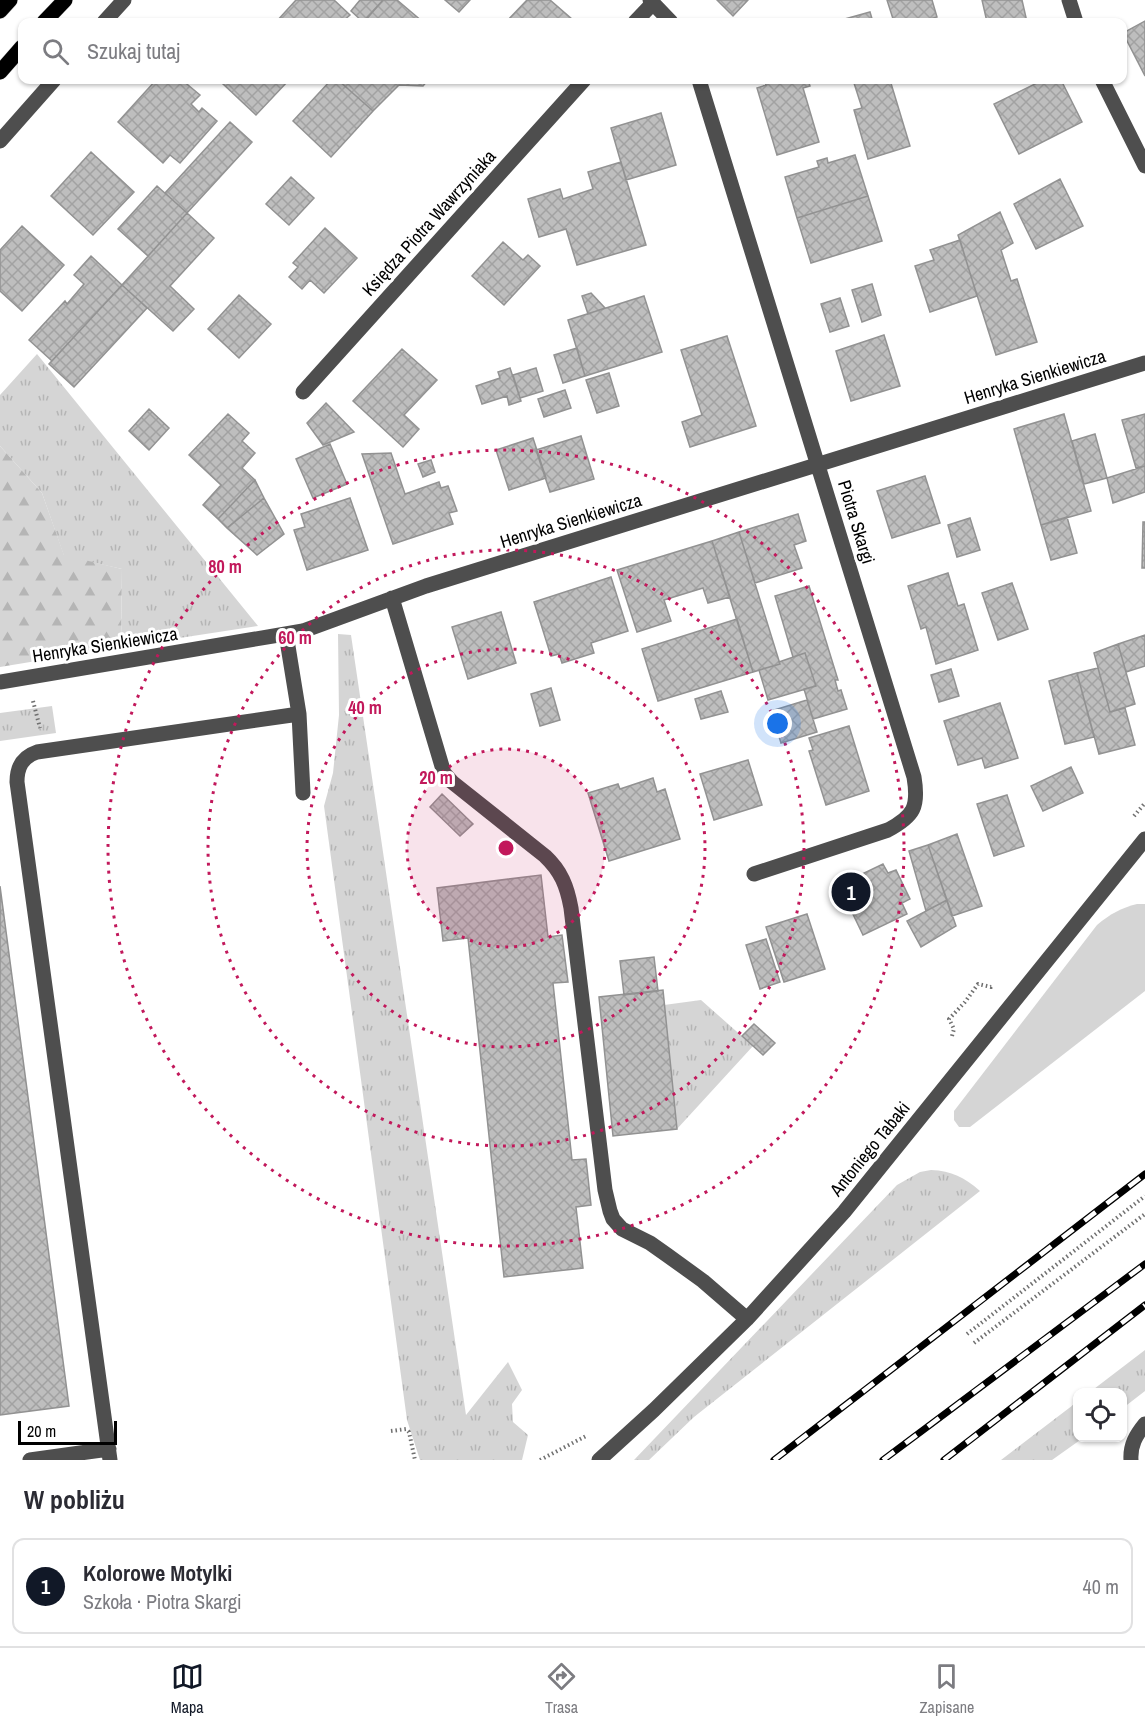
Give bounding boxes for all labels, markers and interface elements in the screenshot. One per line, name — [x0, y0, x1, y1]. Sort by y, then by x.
search box — [18, 18, 1127, 84]
icon: search — [39, 35, 72, 68]
text: Szukaj tutaj — [87, 36, 180, 66]
street label: Księdza Piotra Wawrzyniaka — [356, 144, 501, 301]
street label: Henryka Sienkiewicza — [961, 343, 1109, 410]
street label: Piotra Skargi — [832, 477, 881, 567]
street label: Henryka Sienkiewicza — [497, 487, 645, 554]
text: 80 m — [208, 554, 242, 579]
street label: Henryka Sienkiewicza — [30, 621, 179, 668]
text: 60 m — [278, 625, 312, 650]
text: 40 m — [348, 695, 382, 720]
your location — [763, 709, 792, 738]
text: 20 m — [419, 765, 453, 790]
centre of rings — [496, 838, 516, 858]
pin: 1 — [832, 870, 870, 914]
street label: Antoniego Tabaki — [823, 1096, 915, 1202]
map controls — [1073, 1388, 1127, 1442]
button: locate — [1073, 1388, 1127, 1442]
scale bar — [18, 1418, 117, 1446]
text: 20 m — [27, 1420, 56, 1442]
text: W pobliżu — [24, 1482, 125, 1517]
text: Kolorowe Motylki — [83, 1558, 232, 1588]
text: 1 — [41, 1573, 50, 1600]
text: 40 m — [1083, 1573, 1119, 1600]
text: Szkoła · Piotra Skargi — [83, 1588, 242, 1615]
tab: Mapa — [171, 1660, 204, 1718]
tab: Trasa — [545, 1660, 578, 1718]
tab: Zapisane — [920, 1660, 974, 1718]

